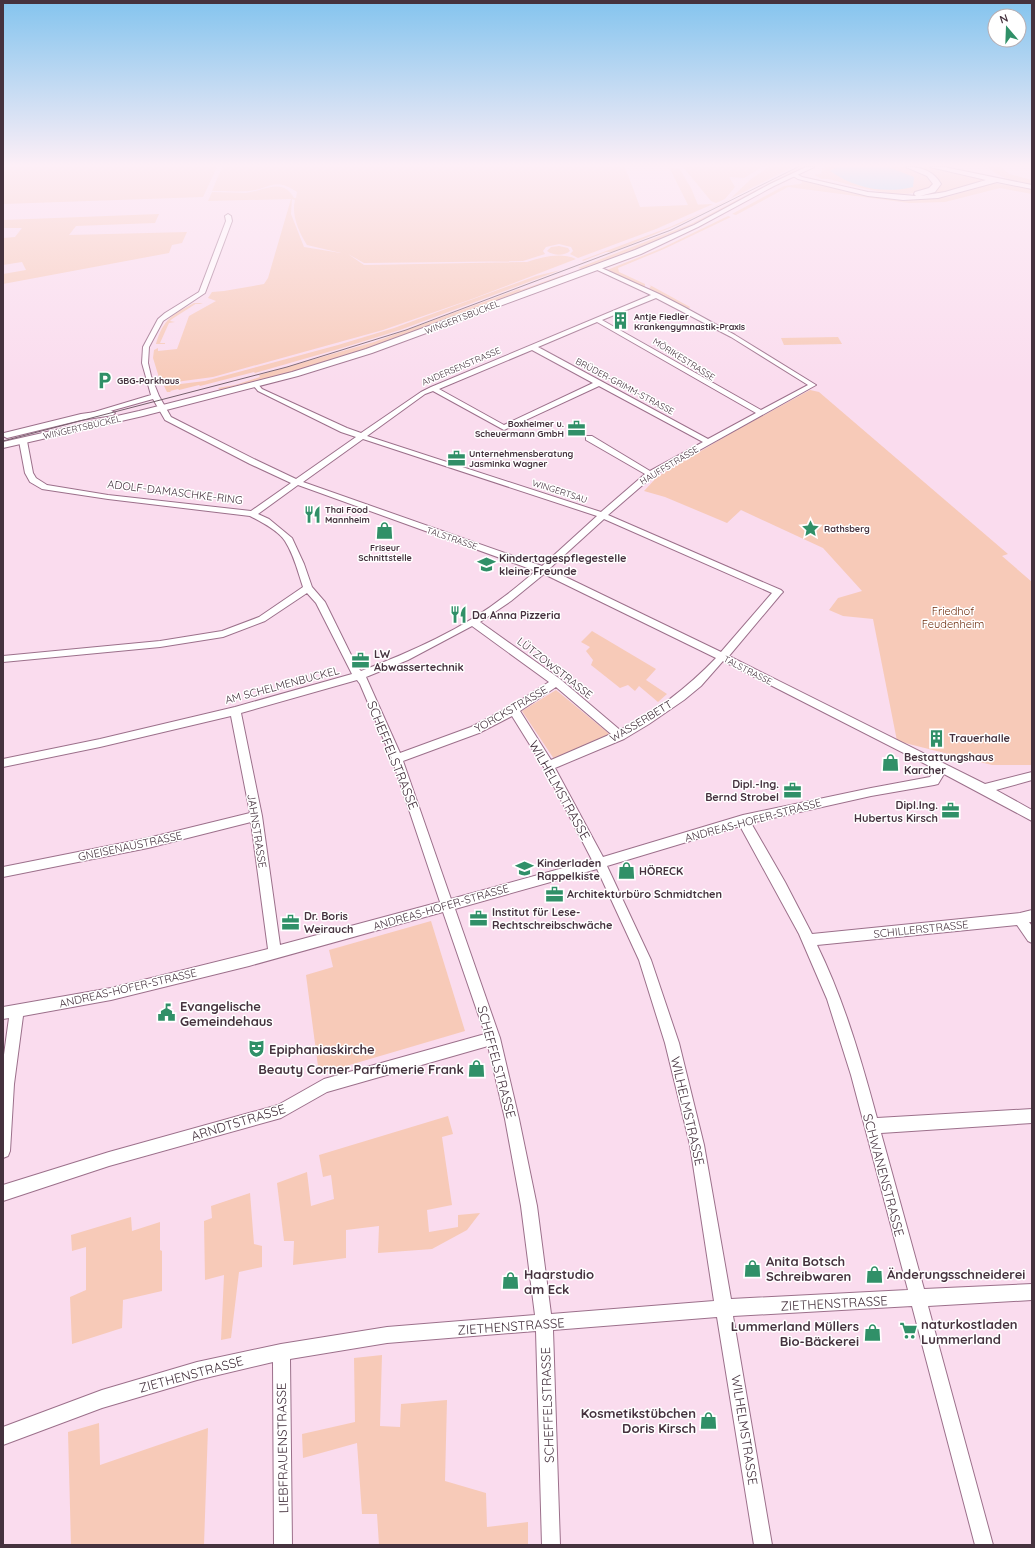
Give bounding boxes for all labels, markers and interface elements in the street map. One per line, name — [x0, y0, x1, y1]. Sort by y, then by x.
north arrow — [987, 8, 1027, 48]
text: N — [998, 11, 1010, 26]
street label: WINGERTSBUCKEL — [423, 298, 501, 336]
building icon: Antje Fiedler Krankengymnastik-Praxis — [611, 311, 631, 331]
place label: Antje Fiedler Krankengymnastik-Praxis — [634, 311, 746, 332]
street label: MÖRIKESTRASSE — [651, 335, 717, 383]
street label: ANDERSENSTRASSE — [420, 344, 502, 388]
street label: BRÜDER-GRIMM-STRASSE — [574, 355, 676, 417]
parking icon: GBG-Parkhaus — [94, 370, 114, 390]
place label: GBG-Parkhaus — [117, 375, 180, 386]
street label: WINGERTSBUCKEL — [42, 413, 122, 441]
place label: Boxheimer u. Scheuermann GmbH — [475, 418, 564, 439]
office icon: Boxheimer u. Scheuermann GmbH — [567, 418, 587, 438]
street label: HAUFFSTRASSE — [638, 443, 700, 487]
office icon: Unternehmensberatung Jasminka Wagner — [446, 448, 466, 468]
place label: Unternehmensberatung Jasminka Wagner — [469, 448, 574, 469]
street label: ADOLF-DAMASCHKE-RING — [107, 477, 243, 507]
street label: WINGERTSAU — [531, 477, 589, 505]
restaurant icon: Thai Food Mannheim — [302, 504, 322, 524]
place label: Thai Food Mannheim — [325, 504, 370, 525]
place icon: Rathsberg — [801, 518, 821, 538]
shop icon: Friseur Schnittstelle — [375, 520, 395, 540]
place label: Rathsberg — [824, 523, 870, 534]
street label: TALSTRASSE — [425, 524, 479, 552]
place label: Friseur Schnittstelle — [358, 542, 412, 563]
place label: Kindertagespflegestelle kleine Freunde — [499, 551, 627, 578]
school or university icon: Kindertagespflegestelle kleine Freunde — [476, 554, 496, 574]
park label: Friedhof Feudenheim — [922, 604, 984, 631]
restaurant icon: Da Anna Pizzeria — [449, 605, 469, 625]
place label: Da Anna Pizzeria — [472, 608, 561, 622]
street label: LÜTZOWSTRASSE — [514, 634, 596, 702]
place label: LW Abwassertechnik — [374, 647, 464, 674]
office icon: LW Abwassertechnik — [351, 650, 371, 670]
street label: TALSTRASSE — [722, 653, 774, 687]
street label: AM SCHELMENBUCKEL — [223, 663, 341, 707]
street label: YORCKSTRASSE — [472, 682, 550, 736]
street label: WASSERBETT — [607, 697, 675, 745]
street label: SCHEFFELSTRASSE — [364, 698, 422, 812]
building icon: Trauerhalle — [926, 728, 946, 748]
place label: Trauerhalle — [949, 731, 1011, 745]
street label: WILHELMSTRASSE — [526, 737, 594, 843]
place label: Bestattungshaus Karcher — [904, 750, 994, 777]
shop icon: Bestattungshaus Karcher — [881, 753, 901, 773]
place label: Dipl.-Ing. Bernd Strobel — [705, 777, 779, 804]
office icon: Dipl.-Ing. Bernd Strobel — [782, 780, 802, 800]
street label: JAHNSTRASSE — [244, 793, 270, 869]
street label: ANDREAS-HOFER-STRASSE — [683, 795, 823, 845]
place label: Dipl.Ing. Hubertus Kirsch — [854, 798, 938, 825]
office icon: Dipl.Ing. Hubertus Kirsch — [941, 801, 961, 821]
street label: GNEISENAUSTRASSE — [77, 828, 183, 864]
place label: Kinderladen Rappelkiste — [537, 856, 601, 883]
school or university icon: Kinderladen Rappelkiste — [514, 859, 534, 879]
shop icon: HÖRECK — [616, 861, 636, 881]
place label: HÖRECK — [639, 864, 683, 878]
street label: ANDREAS-HOFER-STRASSE — [371, 881, 511, 933]
office icon: Architekturbüro Schmidtchen — [544, 884, 564, 904]
place label: Architekturbüro Schmidtchen — [567, 887, 722, 901]
place label: Institut für Lese- Rechtschreibschwäche — [492, 905, 613, 932]
office icon: Institut für Lese- Rechtschreibschwäche — [469, 908, 489, 928]
place label: Dr. Boris Weirauch — [304, 909, 353, 936]
office icon: Dr. Boris Weirauch — [281, 912, 301, 932]
street label: SCHILLERSTRASSE — [873, 917, 969, 941]
street label: ANDREAS-HOFER-STRASSE — [58, 965, 198, 1011]
place label: Evangelische Gemeindehaus — [180, 998, 273, 1029]
public building icon: Evangelische Gemeindehaus — [157, 1003, 177, 1023]
street label: SCHEFFELSTRASSE — [474, 1004, 520, 1120]
theatre icon: Epiphaniaskirche — [246, 1039, 266, 1059]
place label: Epiphaniaskirche — [269, 1041, 375, 1057]
street label: WILHELMSTRASSE — [668, 1055, 708, 1167]
shop icon: Beauty Corner Parfümerie Frank — [467, 1059, 487, 1079]
place label: Beauty Corner Parfümerie Frank — [258, 1061, 464, 1077]
street label: ARNDTSTRASSE — [189, 1100, 287, 1144]
street label: SCHWANENSTRASSE — [860, 1112, 908, 1238]
place label: Anita Botsch Schreibwaren — [766, 1253, 851, 1284]
shop icon: Anita Botsch Schreibwaren — [743, 1258, 763, 1278]
shop icon: Änderungsschneiderei — [864, 1264, 884, 1284]
place label: Haarstudio am Eck — [524, 1266, 594, 1297]
place label: Änderungsschneiderei — [887, 1266, 1025, 1282]
shop icon: Haarstudio am Eck — [501, 1271, 521, 1291]
street label: ZIETHENSTRASSE — [780, 1292, 888, 1314]
street label: ZIETHENSTRASSE — [457, 1314, 565, 1338]
place label: naturkostladen Lummerland — [921, 1316, 1018, 1347]
place label: Lummerland Müllers Bio-Bäckerei — [731, 1318, 859, 1349]
supermarket icon: naturkostladen Lummerland — [898, 1321, 918, 1341]
shop icon: Lummerland Müllers Bio-Bäckerei — [862, 1323, 882, 1343]
street label: SCHEFFELSTRASSE — [537, 1347, 557, 1463]
street label: ZIETHENSTRASSE — [137, 1352, 245, 1396]
street label: WILHELMSTRASSE — [728, 1374, 762, 1486]
street label: LIEBFRAUENSTRASSE — [273, 1382, 291, 1514]
place label: Kosmetikstübchen Doris Kirsch — [581, 1405, 696, 1436]
shop icon: Kosmetikstübchen Doris Kirsch — [699, 1410, 719, 1430]

